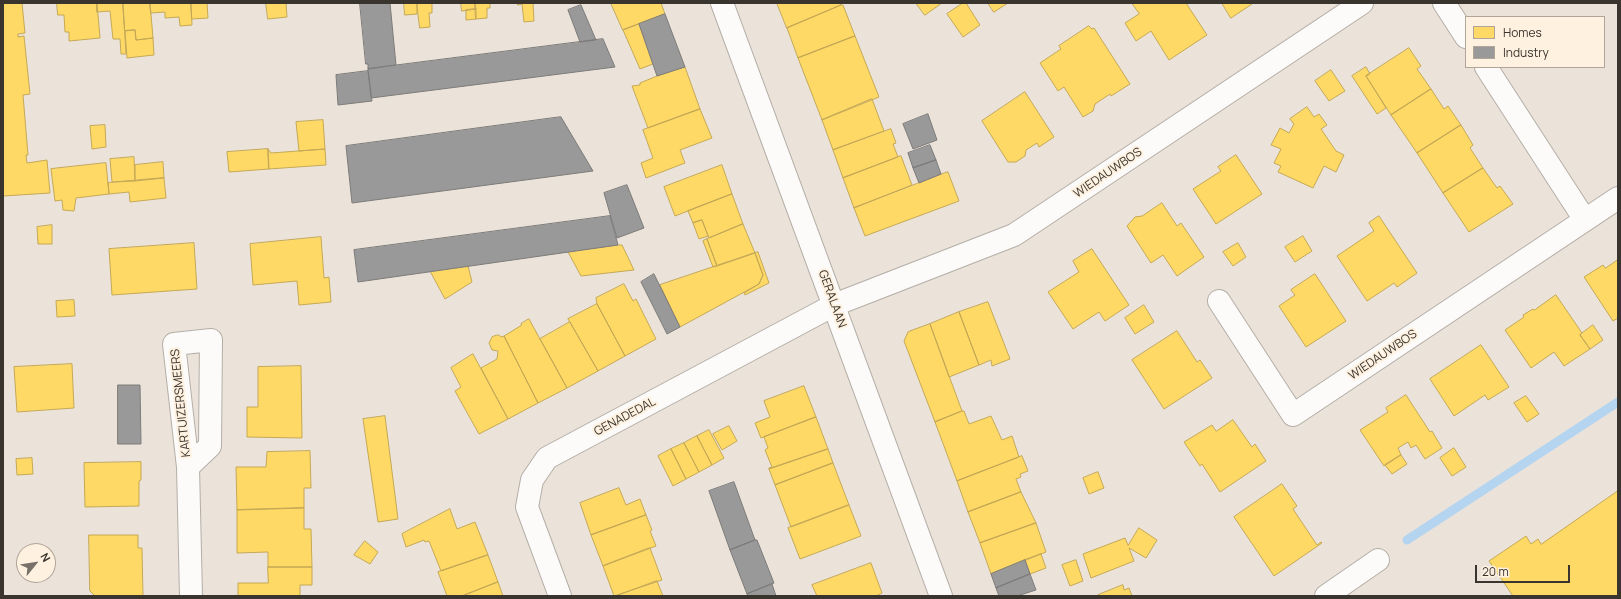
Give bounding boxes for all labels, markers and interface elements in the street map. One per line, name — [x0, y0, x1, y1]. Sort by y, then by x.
legend — [1465, 16, 1605, 68]
text: Homes — [1503, 24, 1542, 41]
text: Industry — [1503, 44, 1549, 61]
street label: WIEDAUWBOS — [1071, 145, 1145, 201]
street label: GERALAAN — [815, 268, 849, 330]
street label: WIEDAUWBOS — [1346, 327, 1420, 383]
street label: KARTUIZERSMEERS — [168, 348, 194, 458]
street label: GENADEDAL — [592, 395, 658, 439]
north arrow — [16, 543, 56, 583]
text: N — [37, 550, 54, 564]
scale bar — [1477, 557, 1572, 583]
text: 20 m — [1482, 563, 1509, 580]

